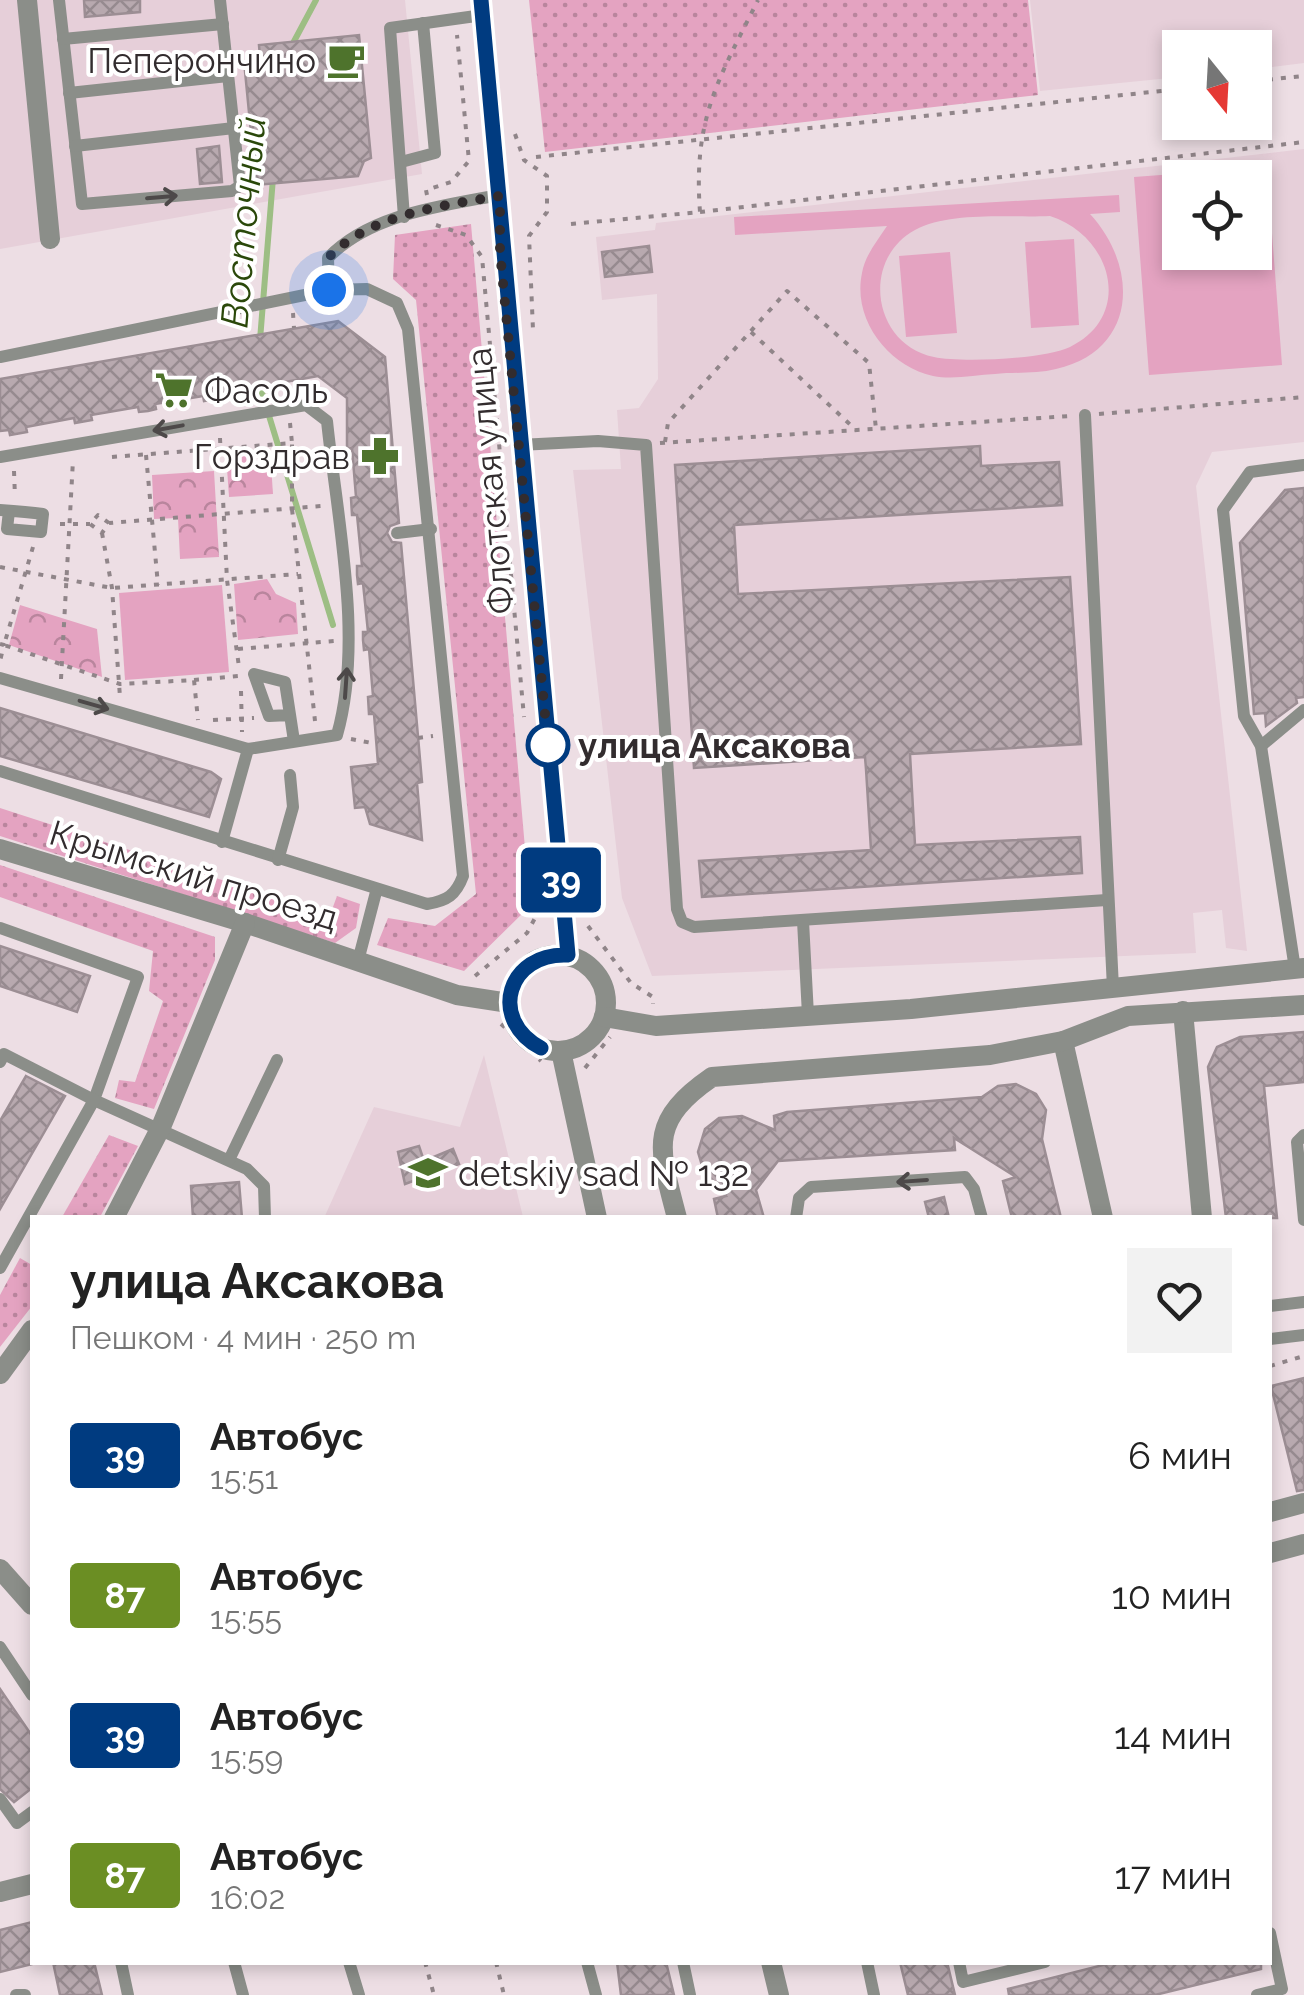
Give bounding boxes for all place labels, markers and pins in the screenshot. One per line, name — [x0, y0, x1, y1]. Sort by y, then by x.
cafe icon: Пеперончино — [325, 39, 367, 81]
place label: Пеперончино — [87, 40, 316, 81]
supermarket icon: Фасоль — [153, 369, 195, 411]
place label: Фасоль — [204, 370, 328, 411]
pharmacy icon: Горздрав — [359, 435, 401, 477]
place label: Горздрав — [194, 436, 350, 477]
marker: улица Аксакова — [527, 724, 569, 766]
place label: улица Аксакова — [578, 725, 851, 766]
school or university icon: detskiy sad № 132 — [407, 1152, 449, 1194]
place label: detskiy sad № 132 — [458, 1153, 749, 1194]

